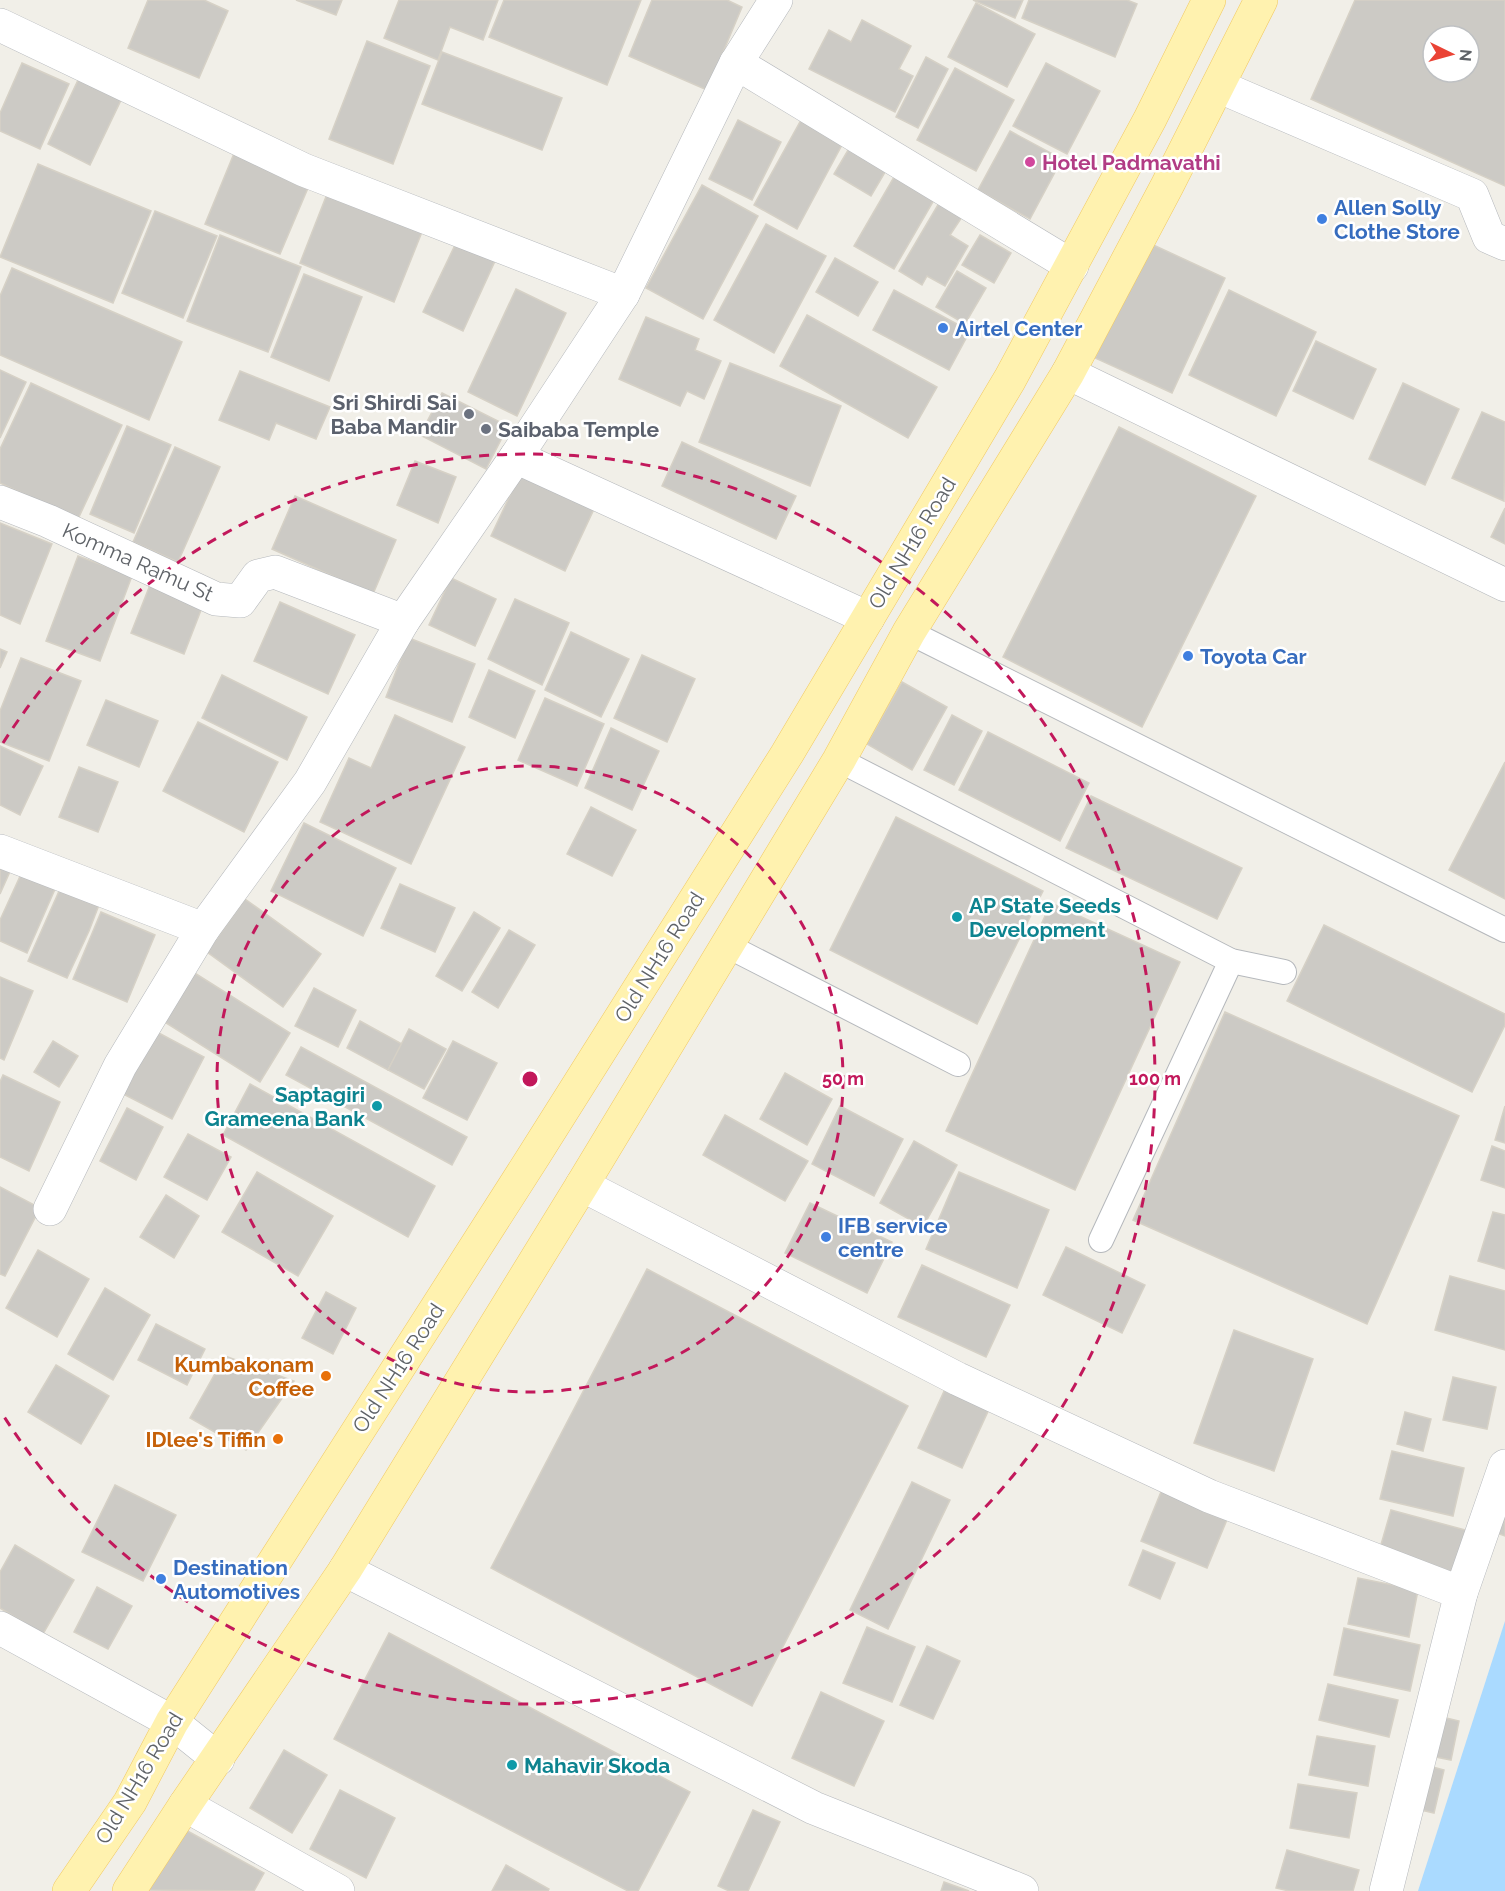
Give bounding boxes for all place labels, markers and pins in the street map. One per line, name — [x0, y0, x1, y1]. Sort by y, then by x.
place label: Hotel Padmavathi — [1042, 150, 1221, 175]
marker: Hotel Padmavathi — [1023, 155, 1037, 169]
place label: Allen Solly Clothe Store — [1334, 195, 1460, 244]
marker: Allen Solly Clothe Store — [1315, 212, 1329, 226]
place label: Airtel Center — [955, 316, 1082, 341]
marker: Airtel Center — [936, 321, 950, 335]
place label: Sri Shirdi Sai Baba Mandir — [330, 390, 457, 439]
marker: Sri Shirdi Sai Baba Mandir — [462, 407, 476, 421]
place label: Saibaba Temple — [498, 417, 659, 442]
marker: Saibaba Temple — [479, 422, 493, 436]
place label: Toyota Car — [1200, 644, 1307, 669]
marker: Toyota Car — [1181, 649, 1195, 663]
place label: AP State Seeds Development — [969, 893, 1121, 942]
marker: AP State Seeds Development — [950, 910, 964, 924]
centre of rings — [520, 1069, 540, 1089]
place label: Saptagiri Grameena Bank — [204, 1082, 365, 1131]
marker: Saptagiri Grameena Bank — [370, 1099, 384, 1113]
place label: IFB service centre — [838, 1213, 948, 1262]
marker: IFB service centre — [819, 1230, 833, 1244]
place label: Kumbakonam Coffee — [174, 1352, 314, 1401]
marker: Kumbakonam Coffee — [319, 1369, 333, 1383]
place label: IDlee's Tiffin — [145, 1427, 266, 1452]
marker: IDlee's Tiffin — [271, 1432, 285, 1446]
place label: Destination Automotives — [173, 1555, 300, 1604]
marker: Destination Automotives — [154, 1572, 168, 1586]
place label: Mahavir Skoda — [524, 1753, 670, 1778]
marker: Mahavir Skoda — [505, 1758, 519, 1772]

